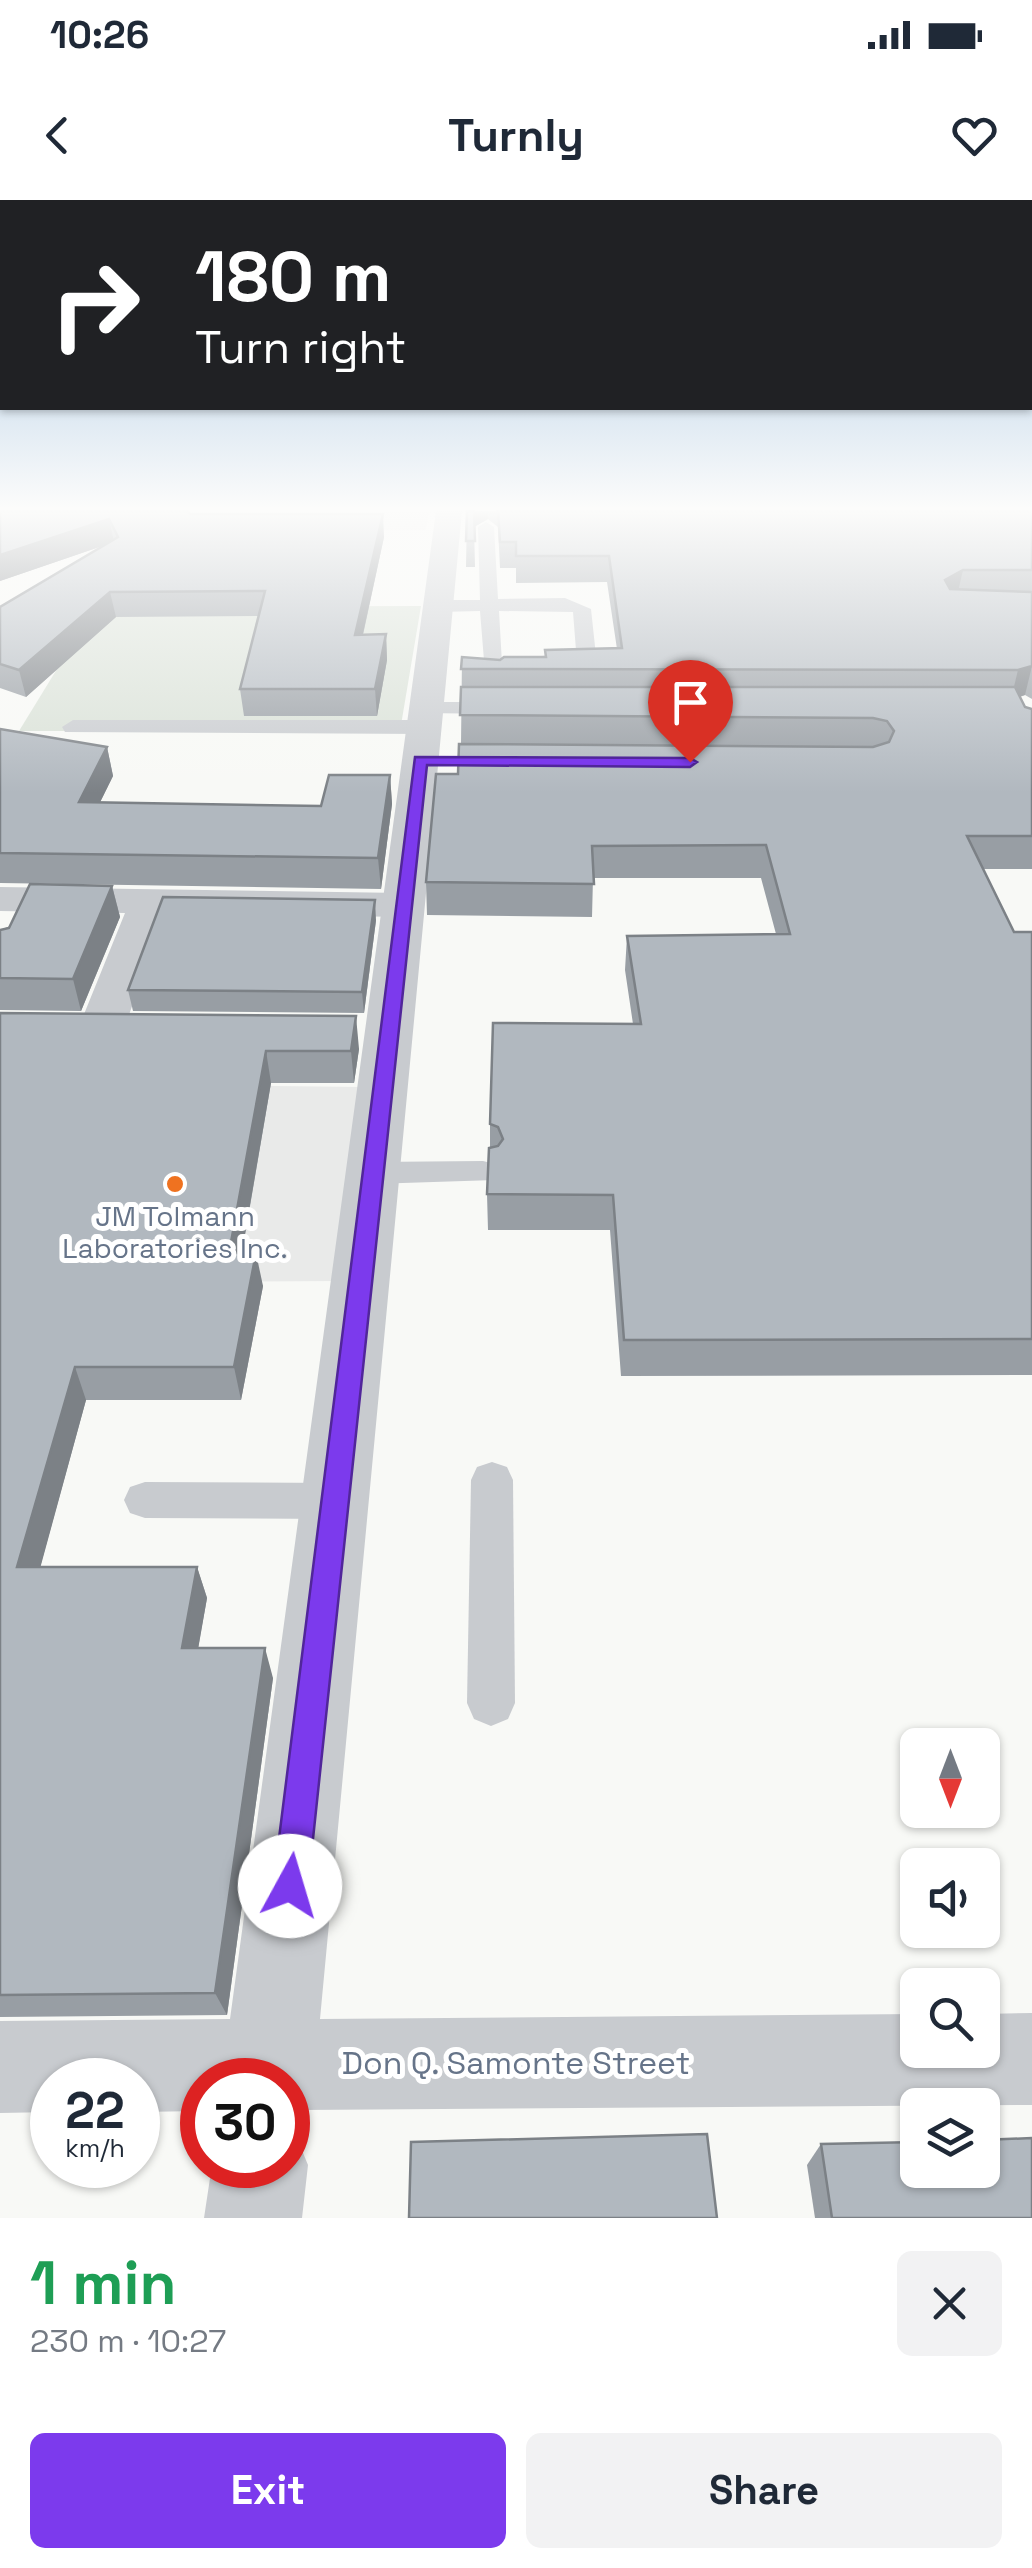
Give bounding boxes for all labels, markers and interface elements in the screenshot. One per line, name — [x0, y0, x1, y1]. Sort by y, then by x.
text: 10:26 — [50, 11, 149, 59]
text: Turnly — [448, 107, 584, 164]
icon: back — [30, 108, 85, 163]
icon: heart — [947, 108, 1002, 163]
text: 180 m — [195, 232, 392, 321]
icon: right — [30, 240, 160, 370]
text: Turn right — [195, 319, 406, 376]
pin — [648, 660, 733, 763]
icon: arrive — [663, 675, 718, 730]
marker: JM Tolmann Laboratories Inc. — [164, 1173, 186, 1195]
place label: JM Tolmann Laboratories Inc. — [62, 1198, 288, 1266]
north arrow — [900, 1728, 1000, 1828]
map controls — [900, 1728, 1000, 2188]
position arrow — [238, 1834, 342, 1938]
button: sound — [900, 1848, 1000, 1948]
button: search — [900, 1968, 1000, 2068]
street label: Don Q. Samonte Street — [342, 2043, 690, 2083]
speed limit sign: 30 — [180, 2058, 310, 2188]
text: 22 — [65, 2079, 125, 2143]
button: layers — [900, 2088, 1000, 2188]
text: km/h — [65, 2132, 125, 2164]
text: 1 min — [30, 2245, 177, 2322]
button: close — [897, 2251, 1002, 2356]
text: 230 m · 10:27 — [30, 2321, 226, 2361]
button: Exit — [30, 2433, 506, 2548]
button: Share — [526, 2433, 1002, 2548]

